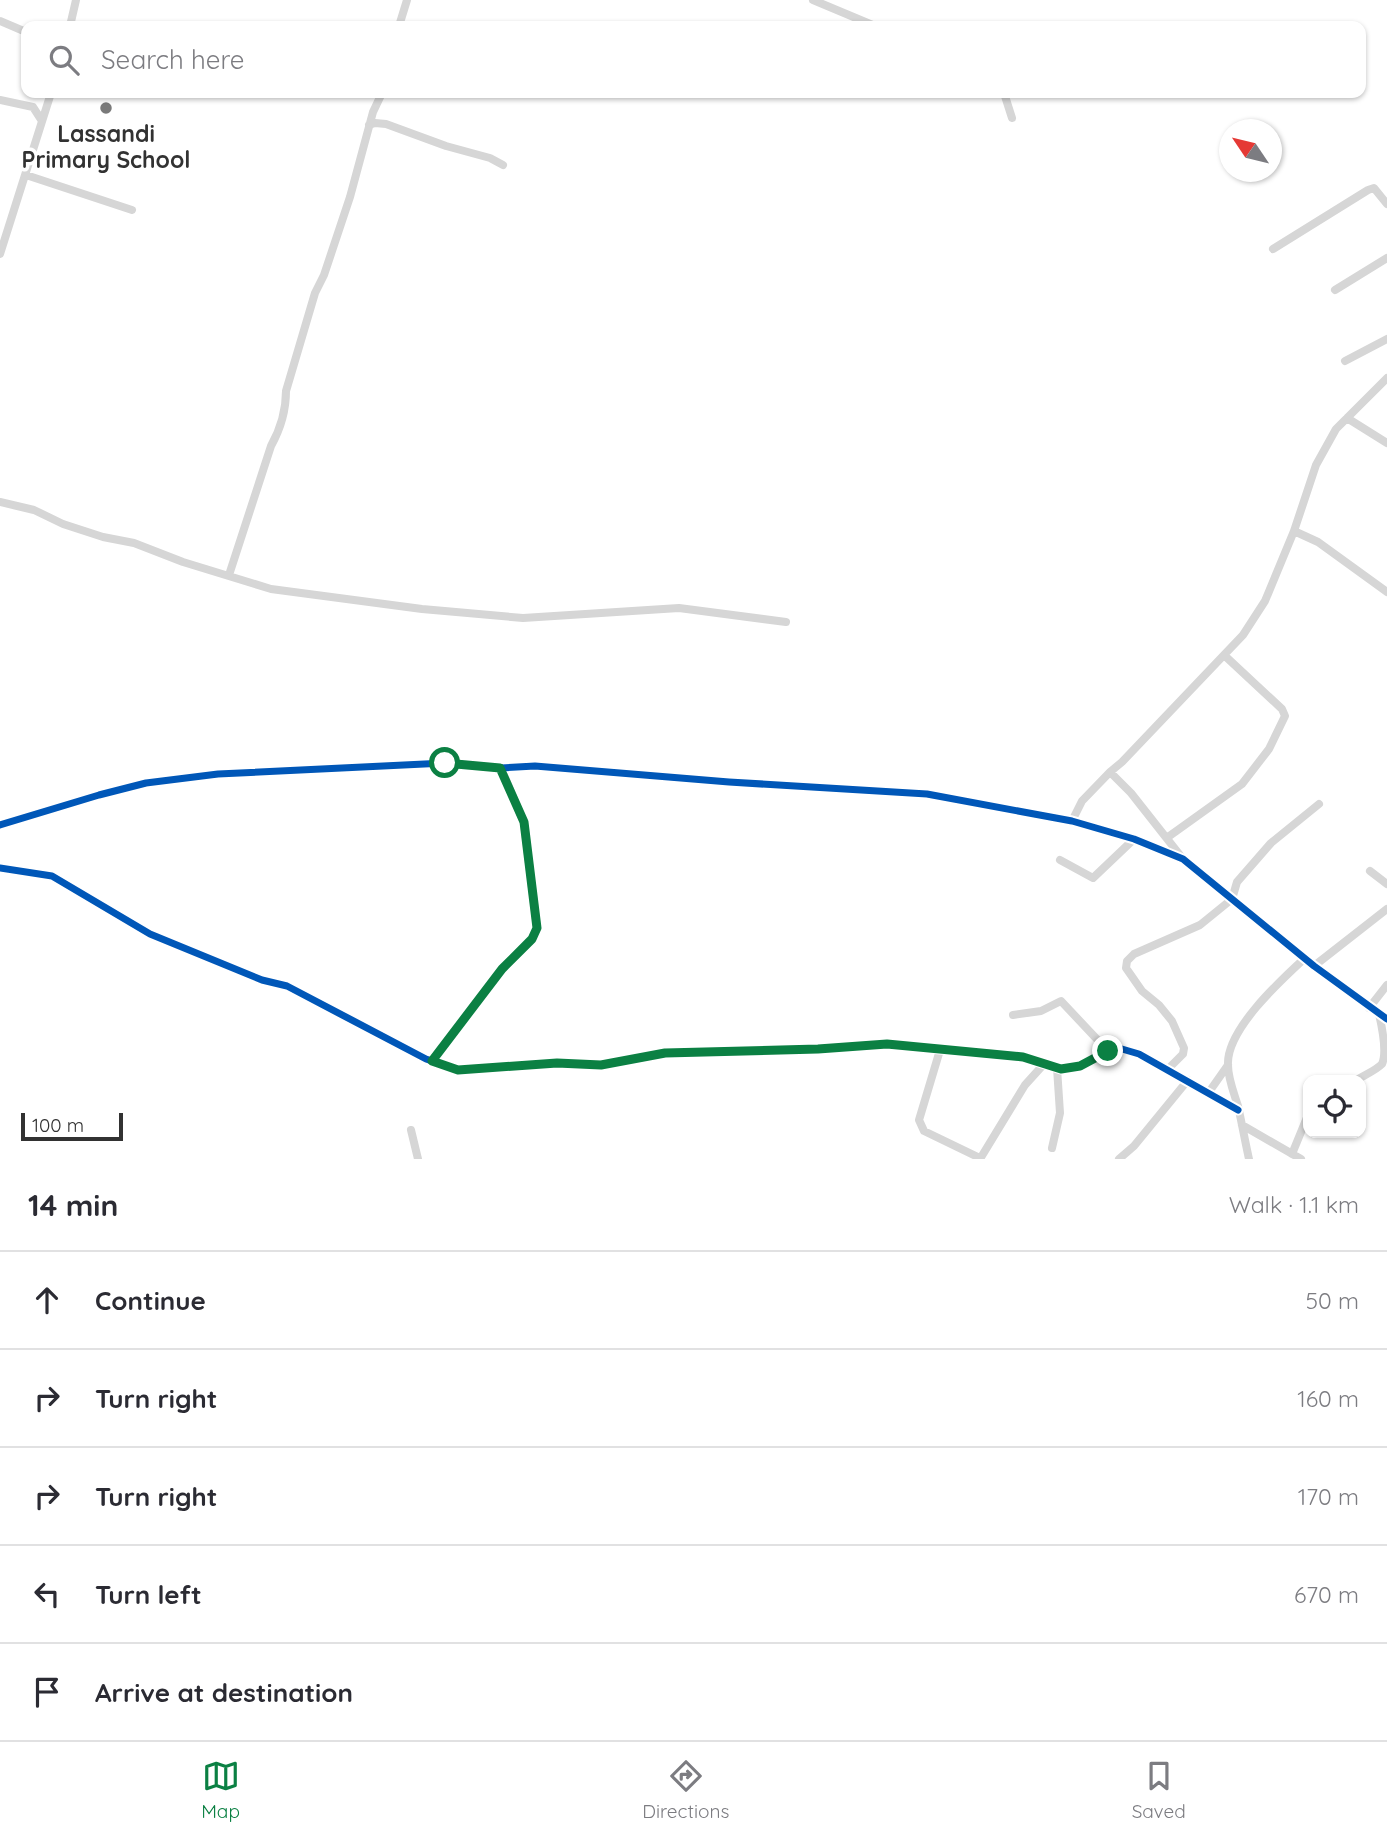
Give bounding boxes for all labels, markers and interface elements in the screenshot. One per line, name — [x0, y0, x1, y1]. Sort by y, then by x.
search box — [21, 21, 1366, 98]
icon: search — [45, 41, 83, 79]
text: Search here — [101, 43, 245, 76]
marker: Lassandi Primary School — [98, 100, 114, 116]
place label: Lassandi Primary School — [22, 119, 190, 174]
north arrow — [1219, 119, 1282, 182]
route start — [429, 747, 460, 778]
route end — [1092, 1035, 1123, 1066]
map controls — [1303, 1075, 1366, 1138]
button: locate — [1303, 1075, 1366, 1138]
scale bar — [21, 1110, 122, 1142]
text: 100 m — [32, 1113, 84, 1137]
text: 14 min — [28, 1186, 118, 1224]
text: Walk · 1.1 km — [1229, 1190, 1359, 1219]
icon: ahead — [28, 1281, 66, 1319]
text: Continue — [95, 1284, 206, 1317]
text: 50 m — [1306, 1286, 1359, 1315]
icon: right — [28, 1379, 66, 1417]
text: Turn right — [95, 1382, 217, 1415]
text: 160 m — [1297, 1384, 1359, 1413]
icon: right — [28, 1477, 66, 1515]
text: Turn right — [95, 1480, 217, 1513]
text: 170 m — [1298, 1482, 1359, 1511]
icon: left — [28, 1575, 66, 1613]
text: Turn left — [95, 1578, 202, 1611]
text: 670 m — [1294, 1580, 1359, 1609]
icon: arrive — [28, 1673, 66, 1711]
text: Arrive at destination — [95, 1676, 353, 1709]
tab: Map — [201, 1757, 240, 1823]
tab: Directions — [642, 1757, 729, 1823]
tab: Saved — [1132, 1757, 1186, 1823]

